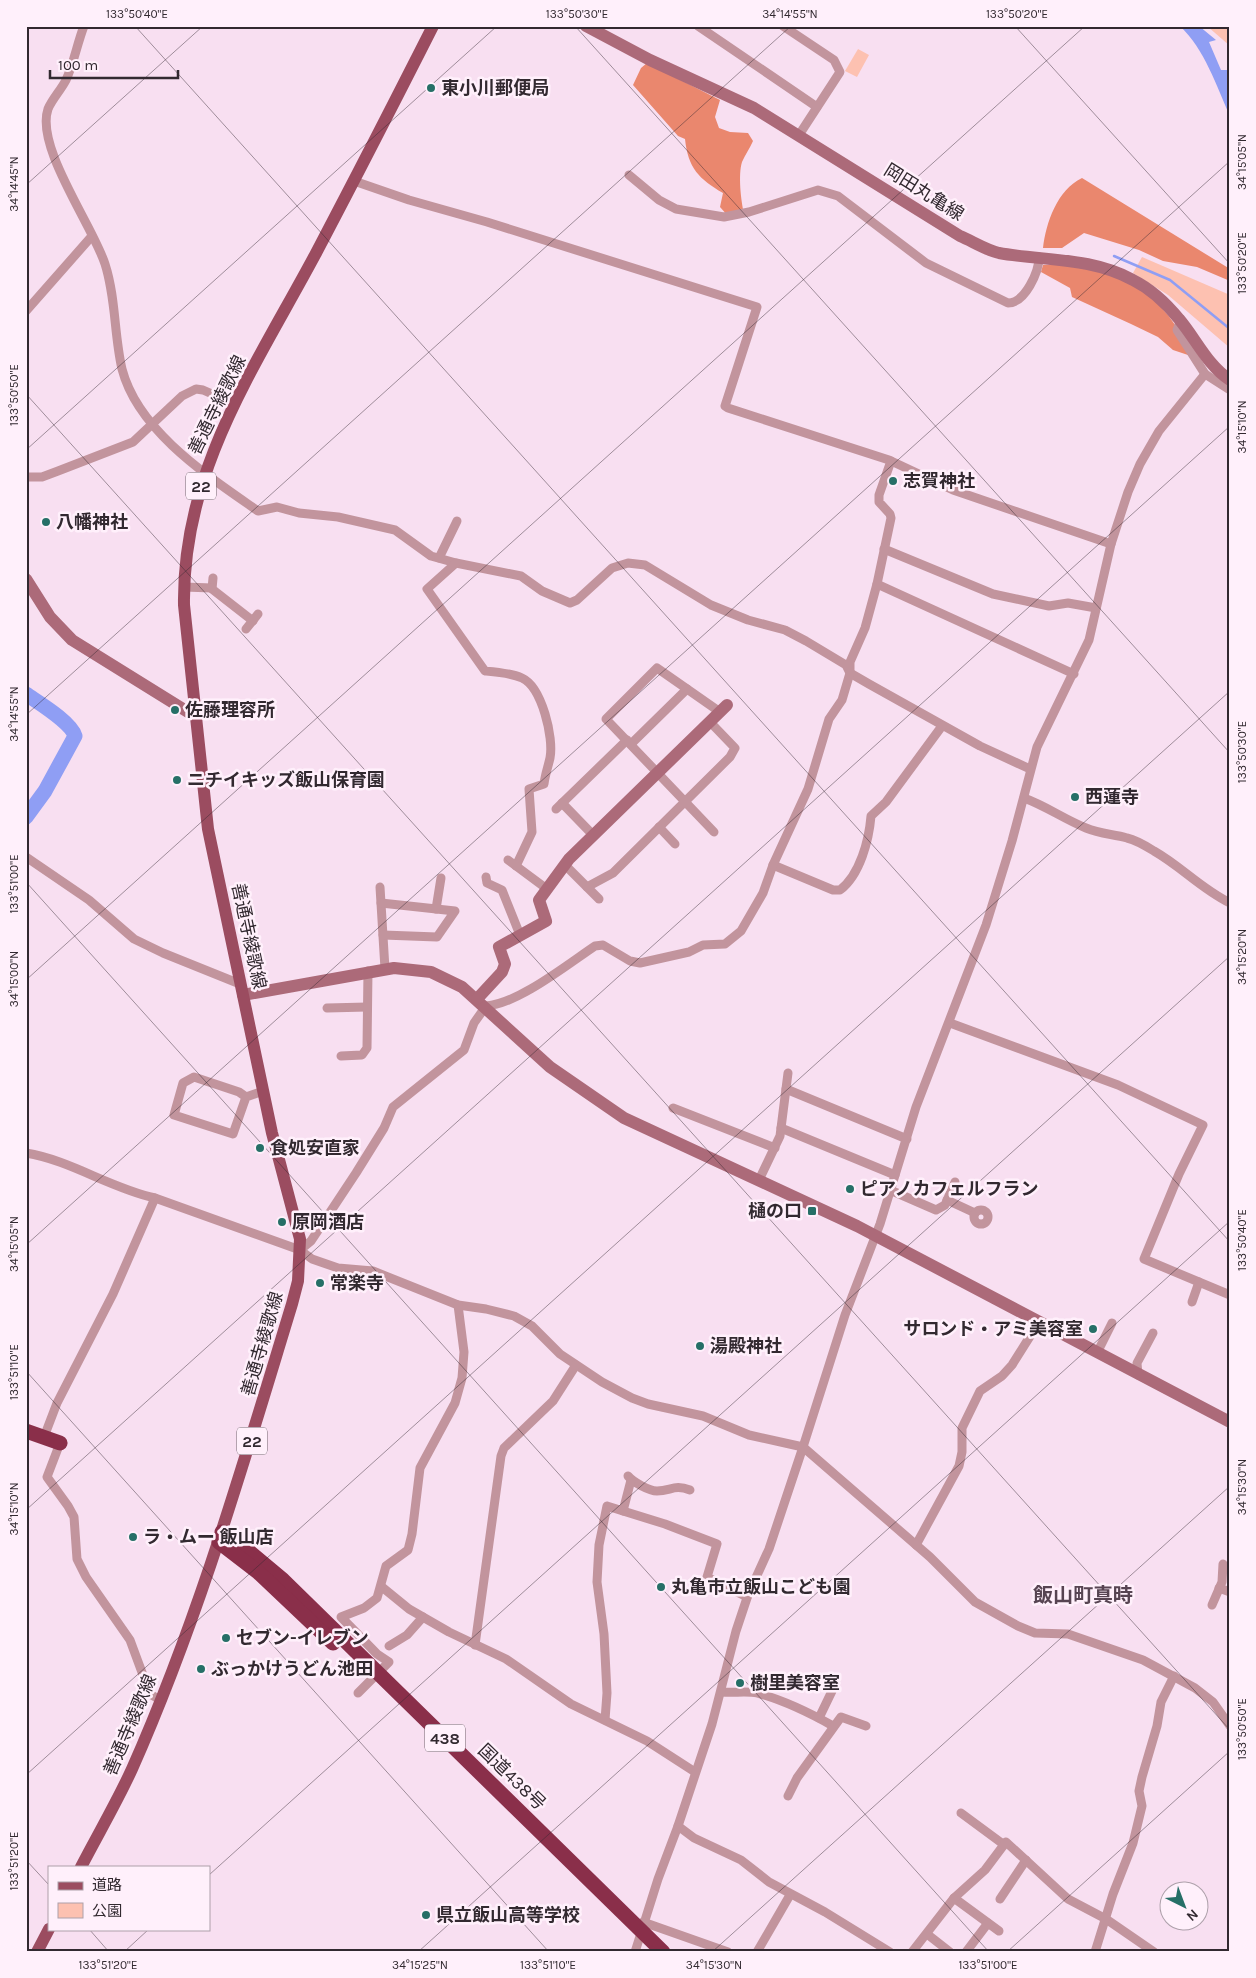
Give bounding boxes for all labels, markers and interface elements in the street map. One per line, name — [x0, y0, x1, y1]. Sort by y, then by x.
text: 133°50'40"E — [106, 7, 168, 21]
text: 133°50'30"E — [546, 7, 608, 21]
text: 34°14'55"N — [762, 7, 818, 21]
text: 133°50'20"E — [986, 7, 1048, 21]
scale bar — [50, 48, 178, 80]
text: 100 m — [58, 56, 98, 74]
place label: 東小川郵便局 — [441, 77, 549, 99]
marker: 東小川郵便局 — [425, 82, 437, 94]
text: 34°15'05"N — [1235, 134, 1249, 190]
text: 34°14'45"N — [7, 156, 21, 212]
street label: 岡田丸亀線 — [880, 159, 968, 225]
text: 133°50'20"E — [1235, 232, 1249, 294]
street label: 善通寺綾歌線 — [183, 352, 251, 458]
text: 133°50'50"E — [7, 364, 21, 426]
text: 34°15'10"N — [1235, 400, 1249, 454]
place label: 志賀神社 — [903, 470, 975, 492]
road number: 22 — [186, 472, 216, 500]
marker: 志賀神社 — [887, 475, 899, 487]
place label: 八幡神社 — [56, 511, 128, 533]
marker: 八幡神社 — [40, 516, 52, 528]
text: 34°14'55"N — [7, 686, 21, 742]
place label: 佐藤理容所 — [185, 699, 275, 721]
marker: 佐藤理容所 — [169, 704, 181, 716]
text: 133°50'30"E — [1235, 721, 1249, 783]
place label: ニチイキッズ飯山保育園 — [187, 769, 385, 791]
marker: ニチイキッズ飯山保育園 — [171, 774, 183, 786]
place label: 西蓮寺 — [1085, 786, 1139, 808]
marker: 西蓮寺 — [1069, 791, 1081, 803]
text: 133°51'00"E — [7, 854, 21, 914]
street label: 善通寺綾歌線 — [227, 881, 271, 991]
text: 34°15'20"N — [1235, 929, 1249, 985]
text: 34°15'00"N — [7, 951, 21, 1007]
place label: 食処安直家 — [270, 1137, 360, 1159]
marker: 食処安直家 — [254, 1142, 266, 1154]
place label: ピアノカフェルフラン — [860, 1178, 1038, 1200]
marker: ピアノカフェルフラン — [844, 1183, 856, 1195]
place label: 樋の口 — [748, 1200, 802, 1222]
marker: 樋の口 — [806, 1205, 818, 1217]
text: 133°50'40"E — [1235, 1209, 1249, 1271]
place label: 原岡酒店 — [292, 1211, 364, 1233]
text: 34°15'05"N — [7, 1216, 21, 1272]
marker: 原岡酒店 — [276, 1216, 288, 1228]
place label: 常楽寺 — [330, 1272, 384, 1294]
marker: 常楽寺 — [314, 1277, 326, 1289]
street label: 善通寺綾歌線 — [237, 1289, 287, 1399]
place label: サロンド・アミ美容室 — [903, 1318, 1083, 1340]
marker: サロンド・アミ美容室 — [1087, 1323, 1099, 1335]
place label: 湯殿神社 — [710, 1335, 782, 1357]
marker: 湯殿神社 — [694, 1340, 706, 1352]
text: 133°51'10"E — [7, 1344, 21, 1400]
road number: 22 — [237, 1428, 267, 1454]
text: 34°15'30"N — [1235, 1459, 1249, 1515]
text: 34°15'10"N — [7, 1482, 21, 1536]
place label: ラ・ムー 飯山店 — [143, 1526, 274, 1548]
marker: ラ・ムー 飯山店 — [127, 1531, 139, 1543]
place label: 丸亀市立飯山こども園 — [671, 1576, 851, 1598]
marker: 丸亀市立飯山こども園 — [655, 1581, 667, 1593]
district label: 飯山町真時 — [1033, 1584, 1133, 1607]
place label: セブン-イレブン — [236, 1627, 369, 1649]
marker: セブン-イレブン — [220, 1632, 232, 1644]
place label: ぶっかけうどん池田 — [211, 1658, 373, 1680]
marker: ぶっかけうどん池田 — [195, 1663, 207, 1675]
street label: 善通寺綾歌線 — [99, 1671, 161, 1779]
place label: 樹里美容室 — [750, 1672, 840, 1694]
marker: 樹里美容室 — [734, 1677, 746, 1689]
text: 133°50'50"E — [1235, 1698, 1249, 1760]
road number: 438 — [425, 1725, 465, 1752]
street label: 国道438号 — [474, 1739, 550, 1815]
text: 133°51'20"E — [7, 1831, 21, 1891]
legend — [48, 1866, 210, 1930]
text: 道路 — [92, 1876, 122, 1894]
north arrow — [1158, 1880, 1208, 1930]
text: 公園 — [92, 1902, 122, 1920]
place label: 県立飯山高等学校 — [436, 1904, 580, 1926]
text: N — [1183, 1906, 1202, 1925]
marker: 県立飯山高等学校 — [420, 1909, 432, 1921]
text: 133°51'20"E — [78, 1958, 138, 1972]
text: 34°15'25"N — [392, 1958, 448, 1972]
text: 133°51'10"E — [520, 1958, 576, 1972]
text: 34°15'30"N — [686, 1958, 742, 1972]
text: 133°51'00"E — [958, 1958, 1018, 1972]

